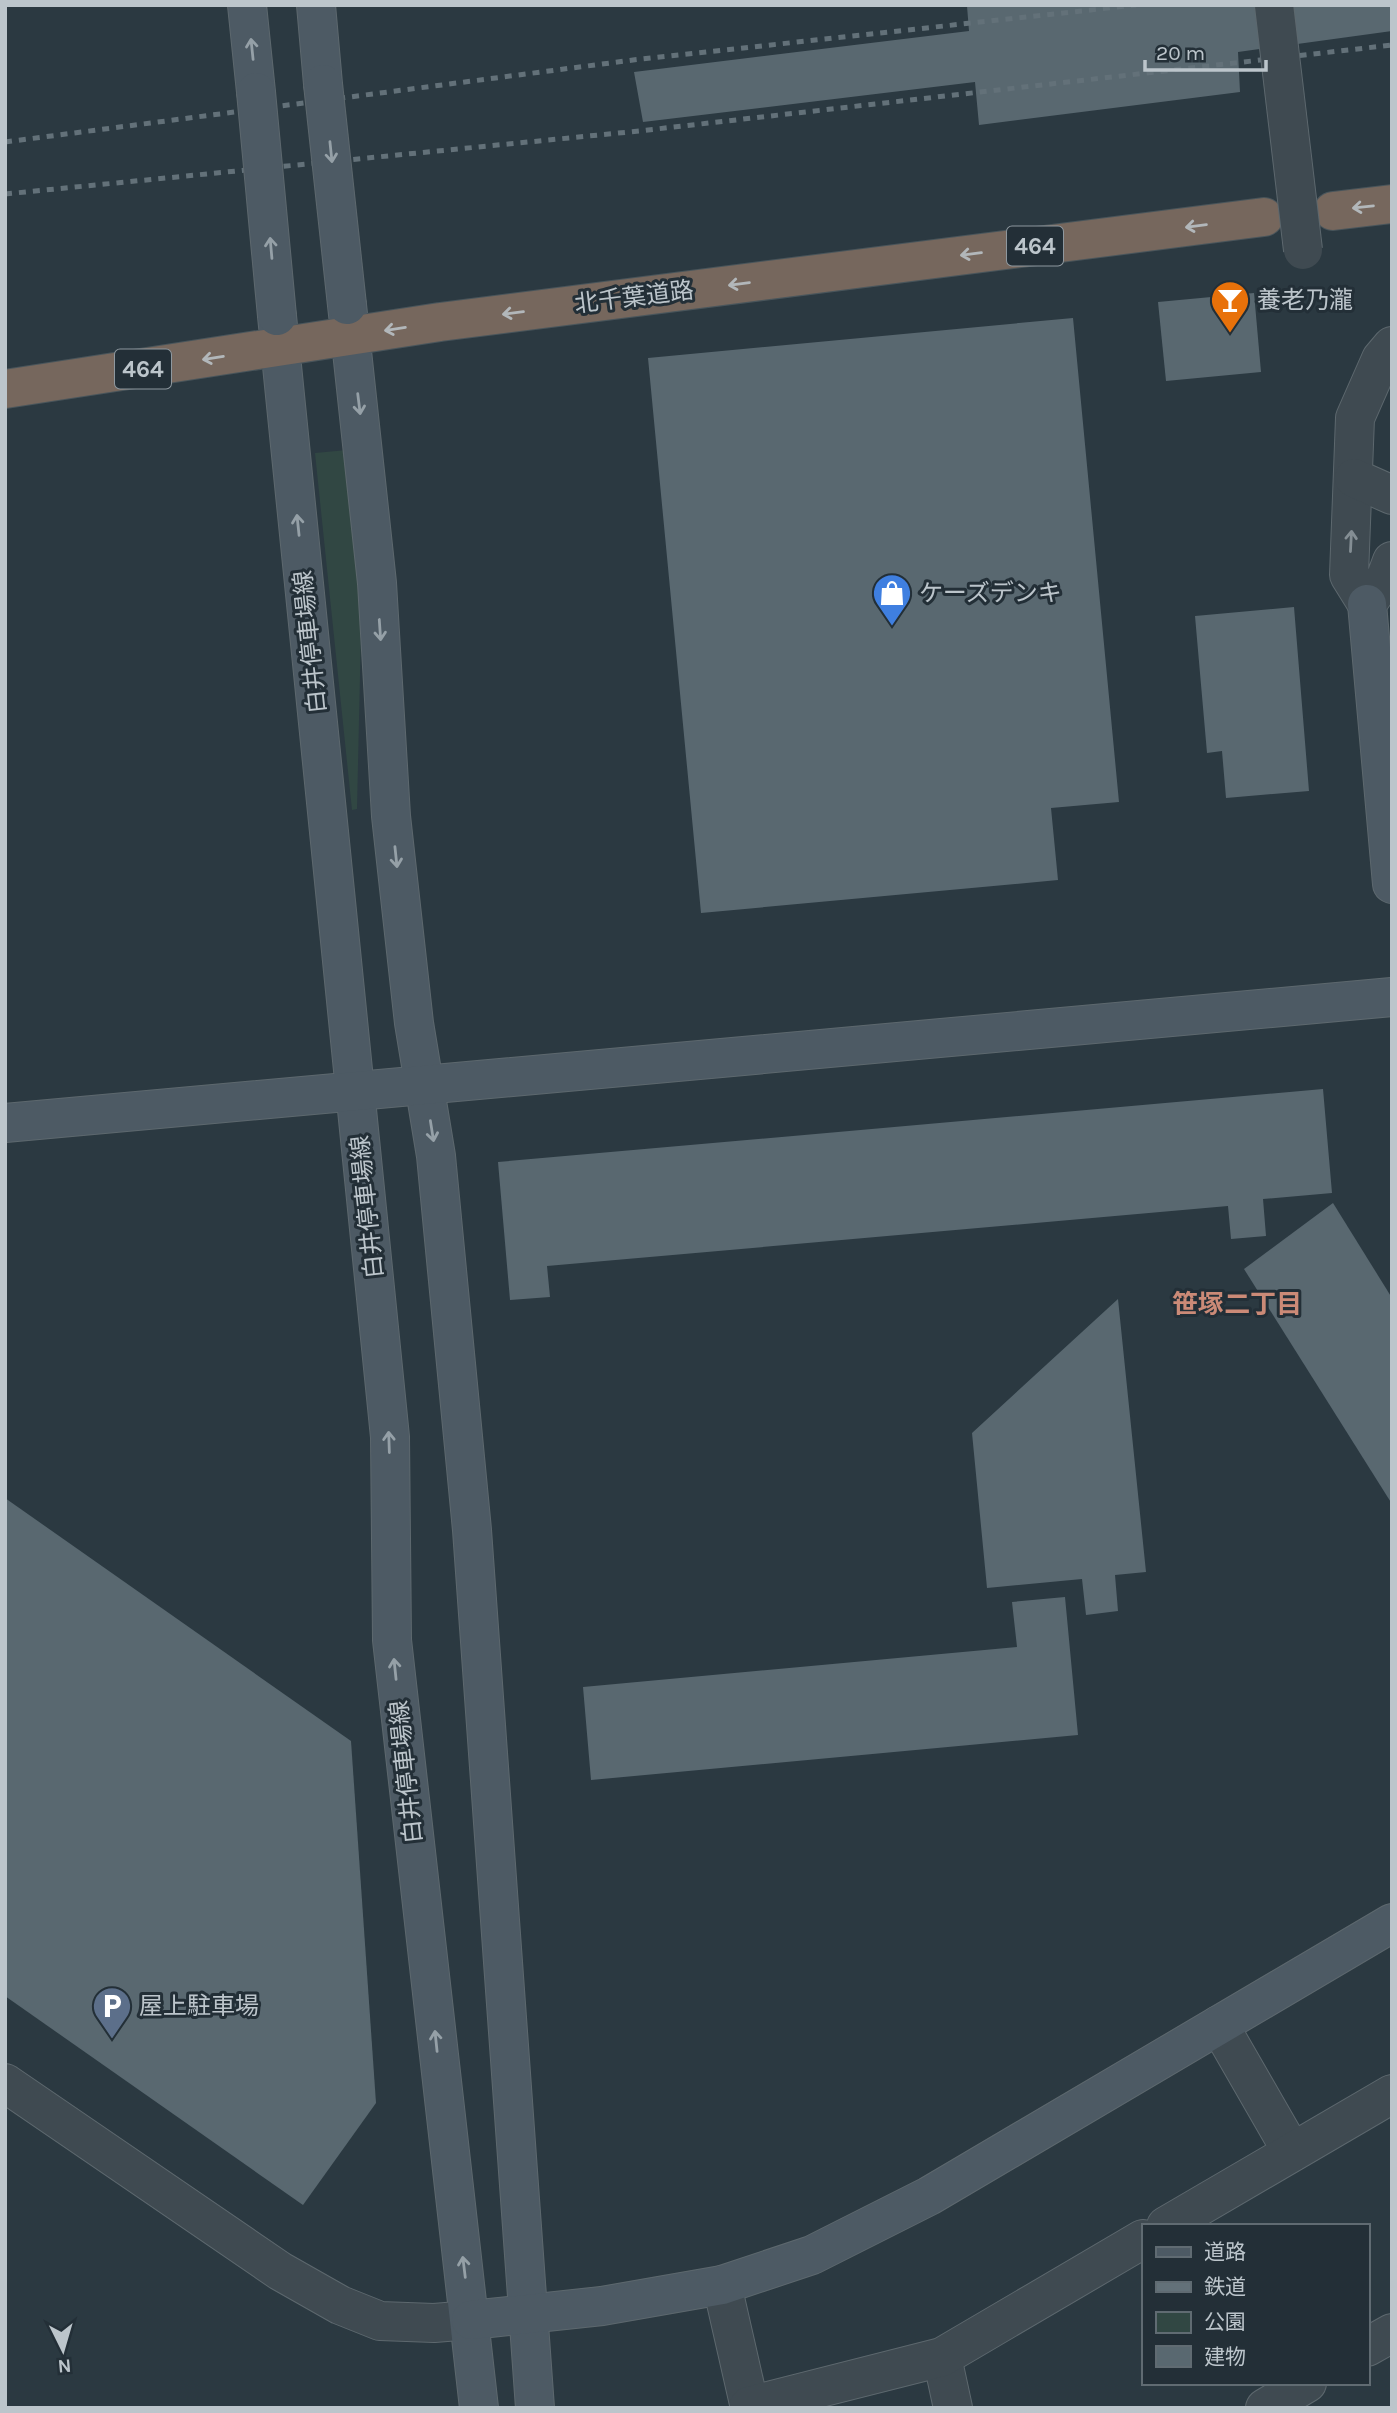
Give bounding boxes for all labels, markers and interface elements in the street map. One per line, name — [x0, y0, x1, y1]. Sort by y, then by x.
scale bar — [1145, 28, 1266, 72]
one-way arrow — [245, 38, 258, 61]
text: 20 m — [1156, 41, 1205, 65]
one-way arrow — [324, 140, 337, 163]
one-way arrow — [1352, 201, 1374, 214]
one-way arrow — [1185, 219, 1208, 232]
road number: 464 — [1007, 227, 1063, 266]
one-way arrow — [264, 237, 277, 260]
one-way arrow — [960, 248, 982, 261]
street label: 北千葉道路 — [573, 276, 695, 318]
one-way arrow — [728, 277, 751, 290]
bar icon: 養老乃瀧 — [1209, 279, 1251, 334]
place label: 養老乃瀧 — [1257, 286, 1353, 314]
one-way arrow — [502, 306, 525, 319]
one-way arrow — [385, 323, 407, 336]
road number: 464 — [115, 350, 171, 388]
one-way arrow — [202, 352, 225, 365]
one-way arrow — [352, 392, 365, 415]
one-way arrow — [291, 515, 304, 537]
one-way arrow — [1345, 530, 1358, 552]
street label: 白井停車場線 — [289, 569, 331, 715]
shop icon: ケーズデンキ — [871, 572, 913, 627]
place label: ケーズデンキ — [919, 579, 1062, 607]
one-way arrow — [374, 619, 387, 641]
one-way arrow — [389, 845, 402, 868]
one-way arrow — [426, 1119, 439, 1142]
street label: 白井停車場線 — [346, 1134, 388, 1280]
district label: 笹塚二丁目 — [1172, 1289, 1302, 1320]
one-way arrow — [383, 1430, 396, 1453]
one-way arrow — [388, 1658, 401, 1681]
street label: 白井停車場線 — [385, 1699, 427, 1845]
parking icon: 屋上駐車場 — [91, 1985, 133, 2040]
place label: 屋上駐車場 — [139, 1992, 259, 2020]
one-way arrow — [429, 2030, 442, 2053]
legend — [1142, 2224, 1369, 2385]
text: 道路 — [1204, 2240, 1246, 2264]
one-way arrow — [458, 2256, 471, 2279]
text: 鉄道 — [1204, 2275, 1246, 2299]
text: 公園 — [1204, 2310, 1246, 2334]
north arrow — [28, 2315, 98, 2385]
text: 建物 — [1204, 2345, 1246, 2369]
text: N — [57, 2354, 72, 2377]

